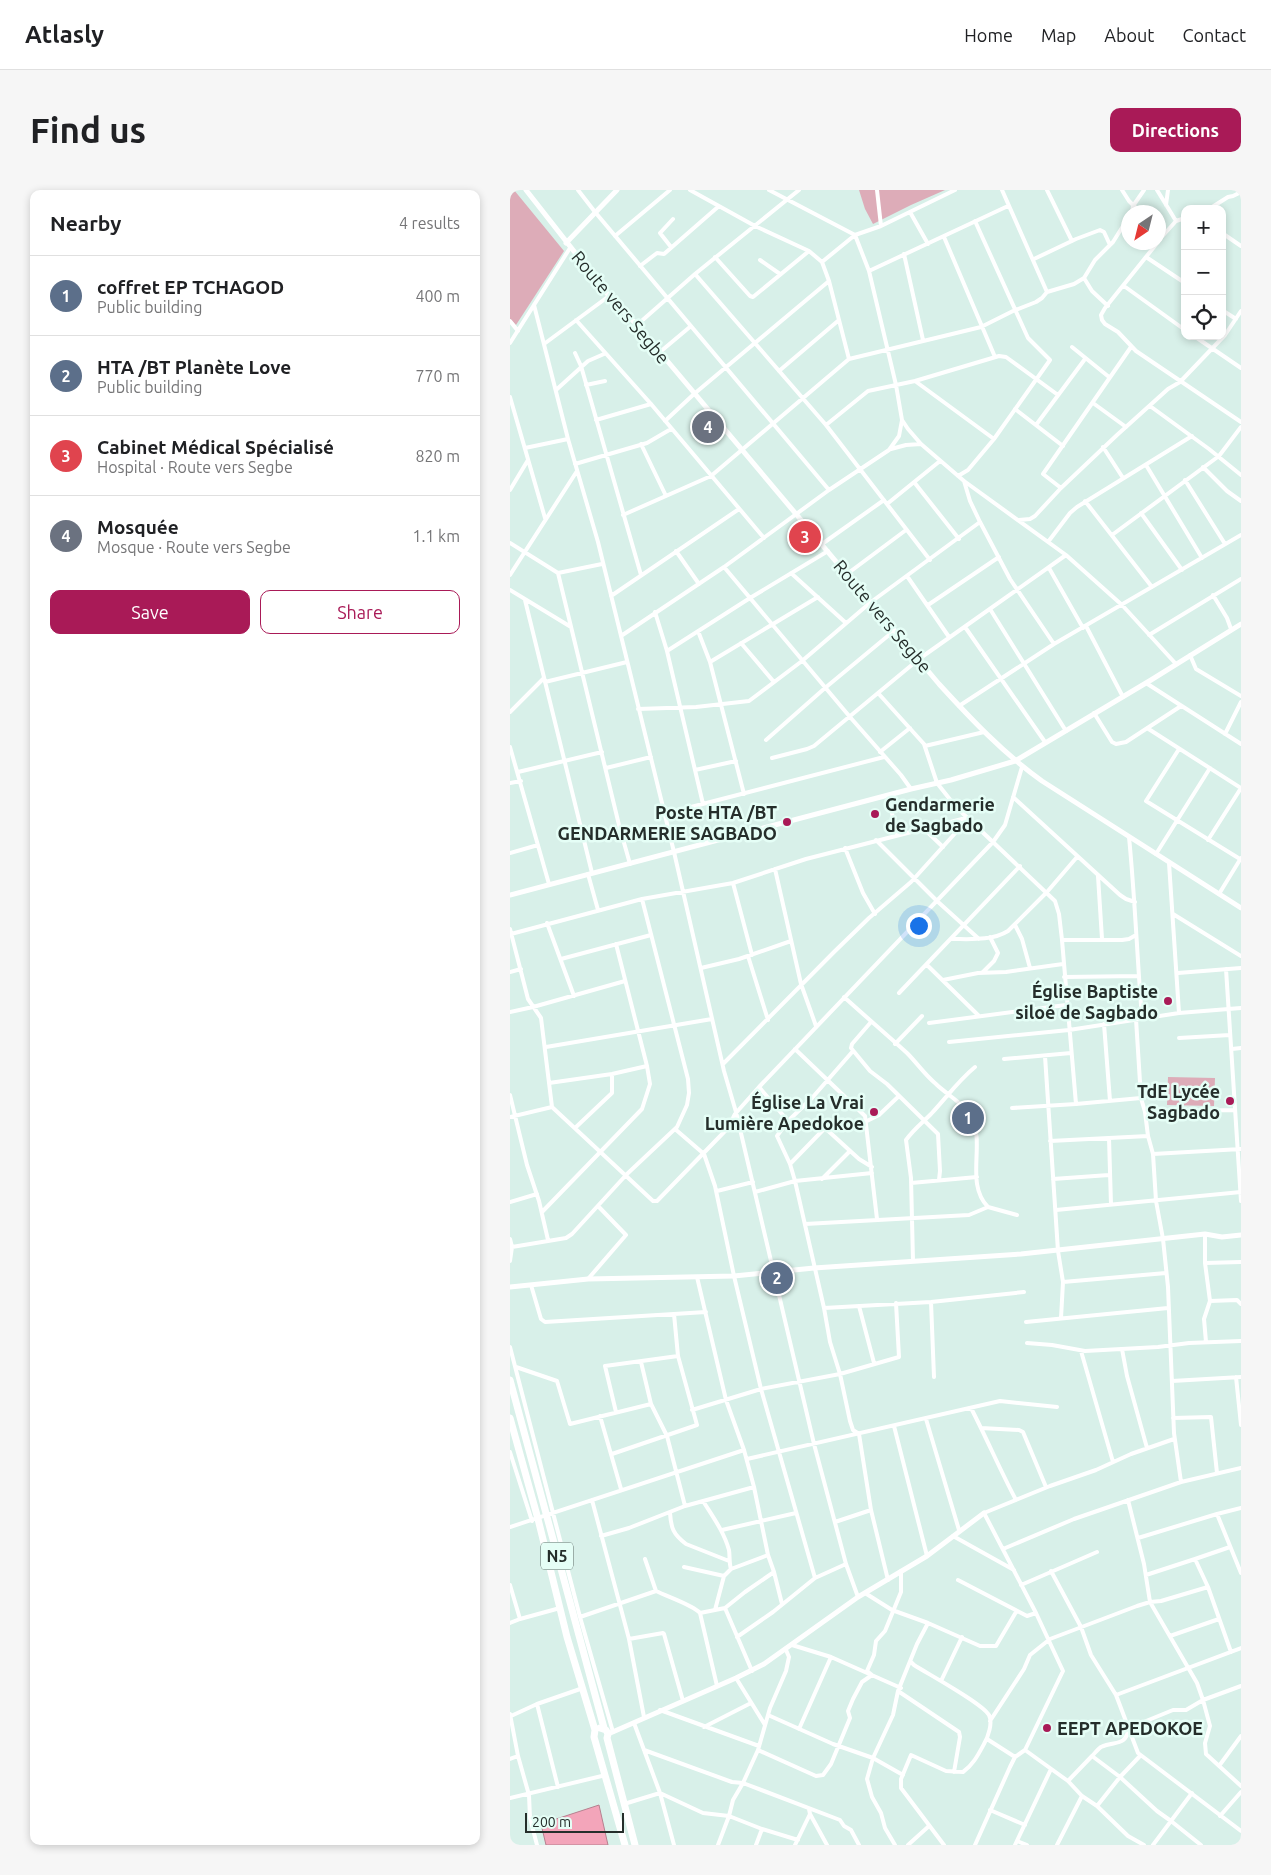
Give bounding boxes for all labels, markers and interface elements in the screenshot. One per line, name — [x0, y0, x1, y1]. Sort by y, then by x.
text: Atlasly — [25, 21, 104, 48]
text: Home — [964, 25, 1013, 45]
text: Map — [1041, 25, 1076, 45]
text: About — [1104, 25, 1154, 45]
text: Contact — [1182, 25, 1246, 45]
button: Directions — [1110, 108, 1241, 152]
text: Find us — [30, 110, 146, 150]
north arrow — [1121, 205, 1166, 250]
map controls — [1181, 205, 1226, 340]
button: + — [1181, 205, 1226, 250]
text: Nearby — [50, 211, 121, 235]
text: 4 results — [399, 214, 460, 232]
street label: Route vers Segbe — [568, 247, 674, 367]
button: − — [1181, 250, 1226, 295]
text: coffret EP TCHAGOD — [97, 276, 284, 298]
text: 1 — [61, 287, 71, 305]
text: 400 m — [415, 287, 460, 305]
button: locate — [1181, 295, 1226, 340]
text: Public building — [97, 298, 202, 316]
text: HTA /BT Planète Love — [97, 356, 291, 378]
text: 2 — [61, 367, 71, 385]
text: 770 m — [415, 367, 460, 385]
text: Public building — [97, 378, 202, 396]
pin: 4 — [692, 408, 724, 446]
text: Cabinet Médical Spécialisé — [97, 436, 334, 458]
text: 3 — [61, 447, 71, 465]
text: 820 m — [415, 447, 460, 465]
text: Hospital · Route vers Segbe — [97, 458, 293, 476]
text: Mosquée — [97, 516, 179, 538]
pin: 3 — [789, 518, 821, 556]
text: 4 — [61, 527, 71, 545]
text: 1.1 km — [412, 527, 460, 545]
text: Mosque · Route vers Segbe — [97, 538, 291, 556]
street label: Route vers Segbe — [830, 556, 936, 676]
button: Save — [50, 590, 250, 634]
button: Share — [260, 590, 460, 634]
place label: Gendarmerie de Sagbado — [885, 794, 995, 835]
place label: Poste HTA /BT GENDARMERIE SAGBADO — [558, 802, 777, 843]
marker: Gendarmerie de Sagbado — [869, 808, 881, 820]
marker: Poste HTA /BT GENDARMERIE SAGBADO — [781, 816, 793, 828]
your location — [906, 913, 932, 939]
place label: Église Baptiste siloé de Sagbado — [1015, 980, 1158, 1022]
marker: Église Baptiste siloé de Sagbado — [1162, 995, 1174, 1007]
place label: TdE Lycée Sagbado — [1137, 1081, 1220, 1122]
place label: Église La Vrai Lumière Apedokoe — [705, 1091, 864, 1133]
marker: TdE Lycée Sagbado — [1224, 1095, 1236, 1107]
pin: 1 — [952, 1099, 984, 1137]
marker: Église La Vrai Lumière Apedokoe — [868, 1106, 880, 1118]
pin: 2 — [761, 1259, 793, 1297]
road number: N5 — [541, 1542, 573, 1570]
place label: EEPT APEDOKOE — [1057, 1718, 1203, 1738]
marker: EEPT APEDOKOE — [1041, 1722, 1053, 1734]
scale bar — [525, 1810, 624, 1833]
text: 200 m — [532, 1814, 571, 1830]

